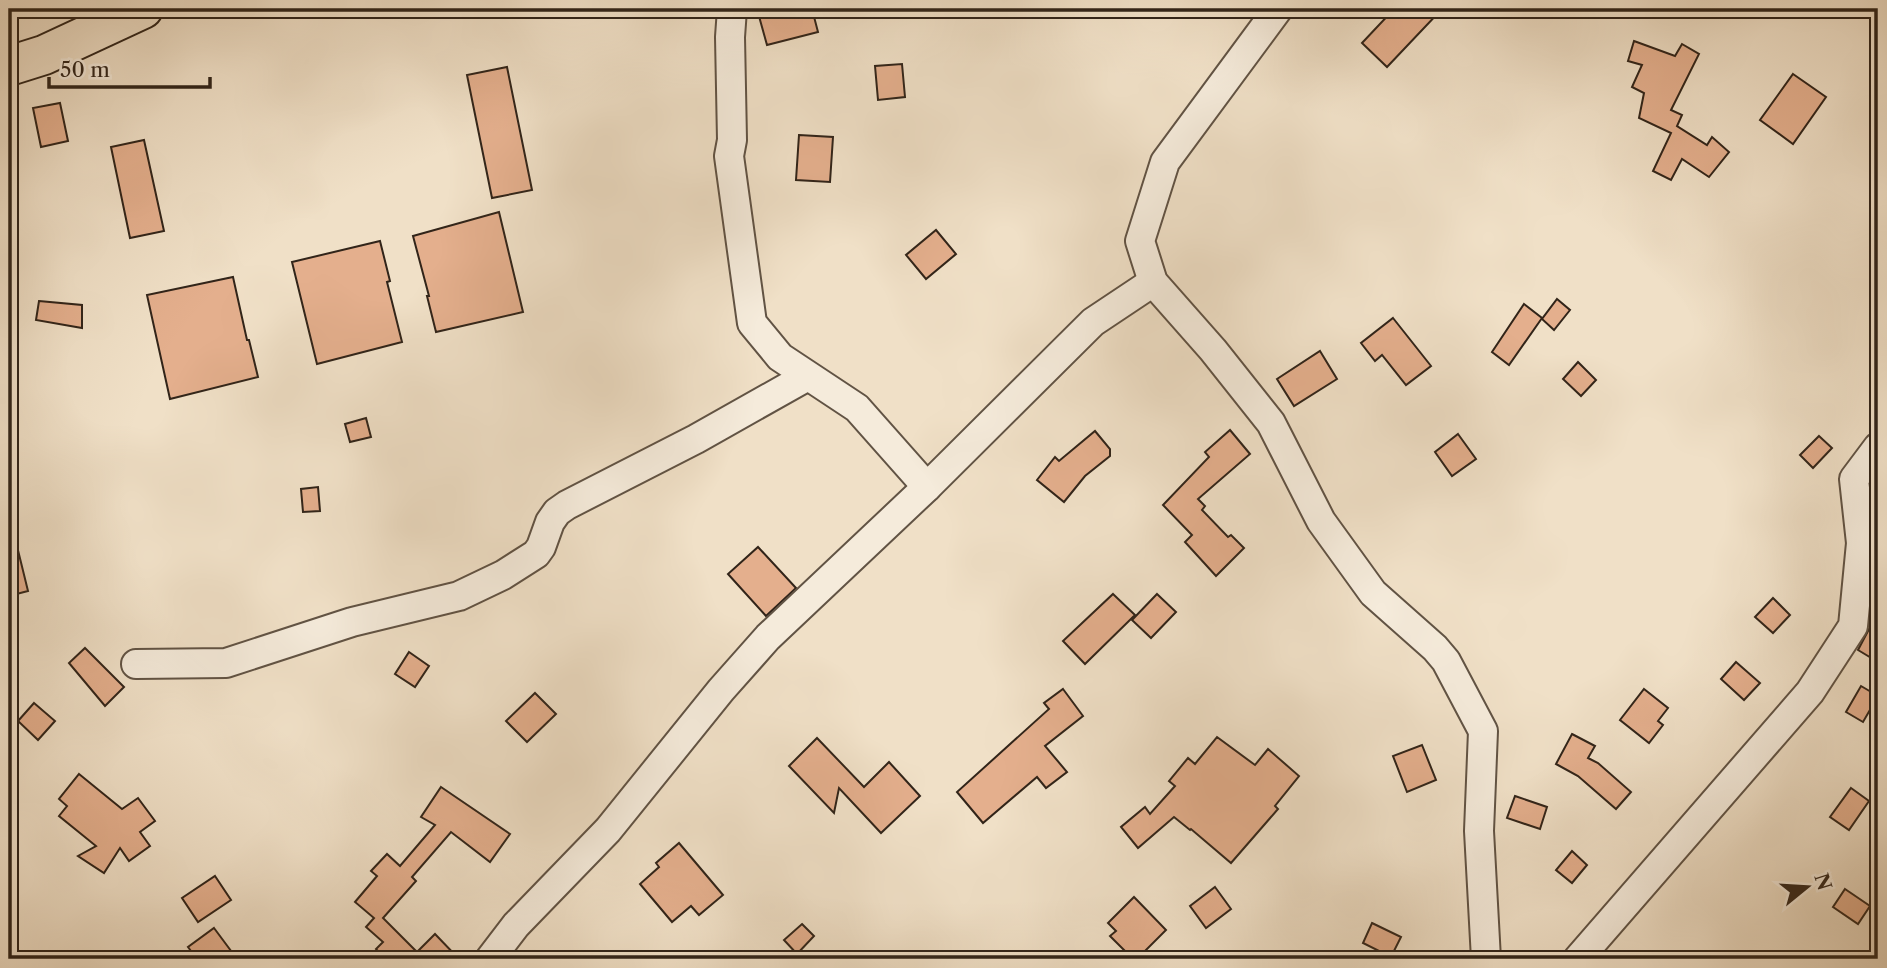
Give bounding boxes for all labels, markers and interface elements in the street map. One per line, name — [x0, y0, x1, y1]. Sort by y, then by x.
scale bar — [49, 46, 210, 90]
text: 50 m — [60, 57, 110, 82]
north arrow — [1772, 852, 1842, 922]
text: N — [1809, 870, 1836, 893]

